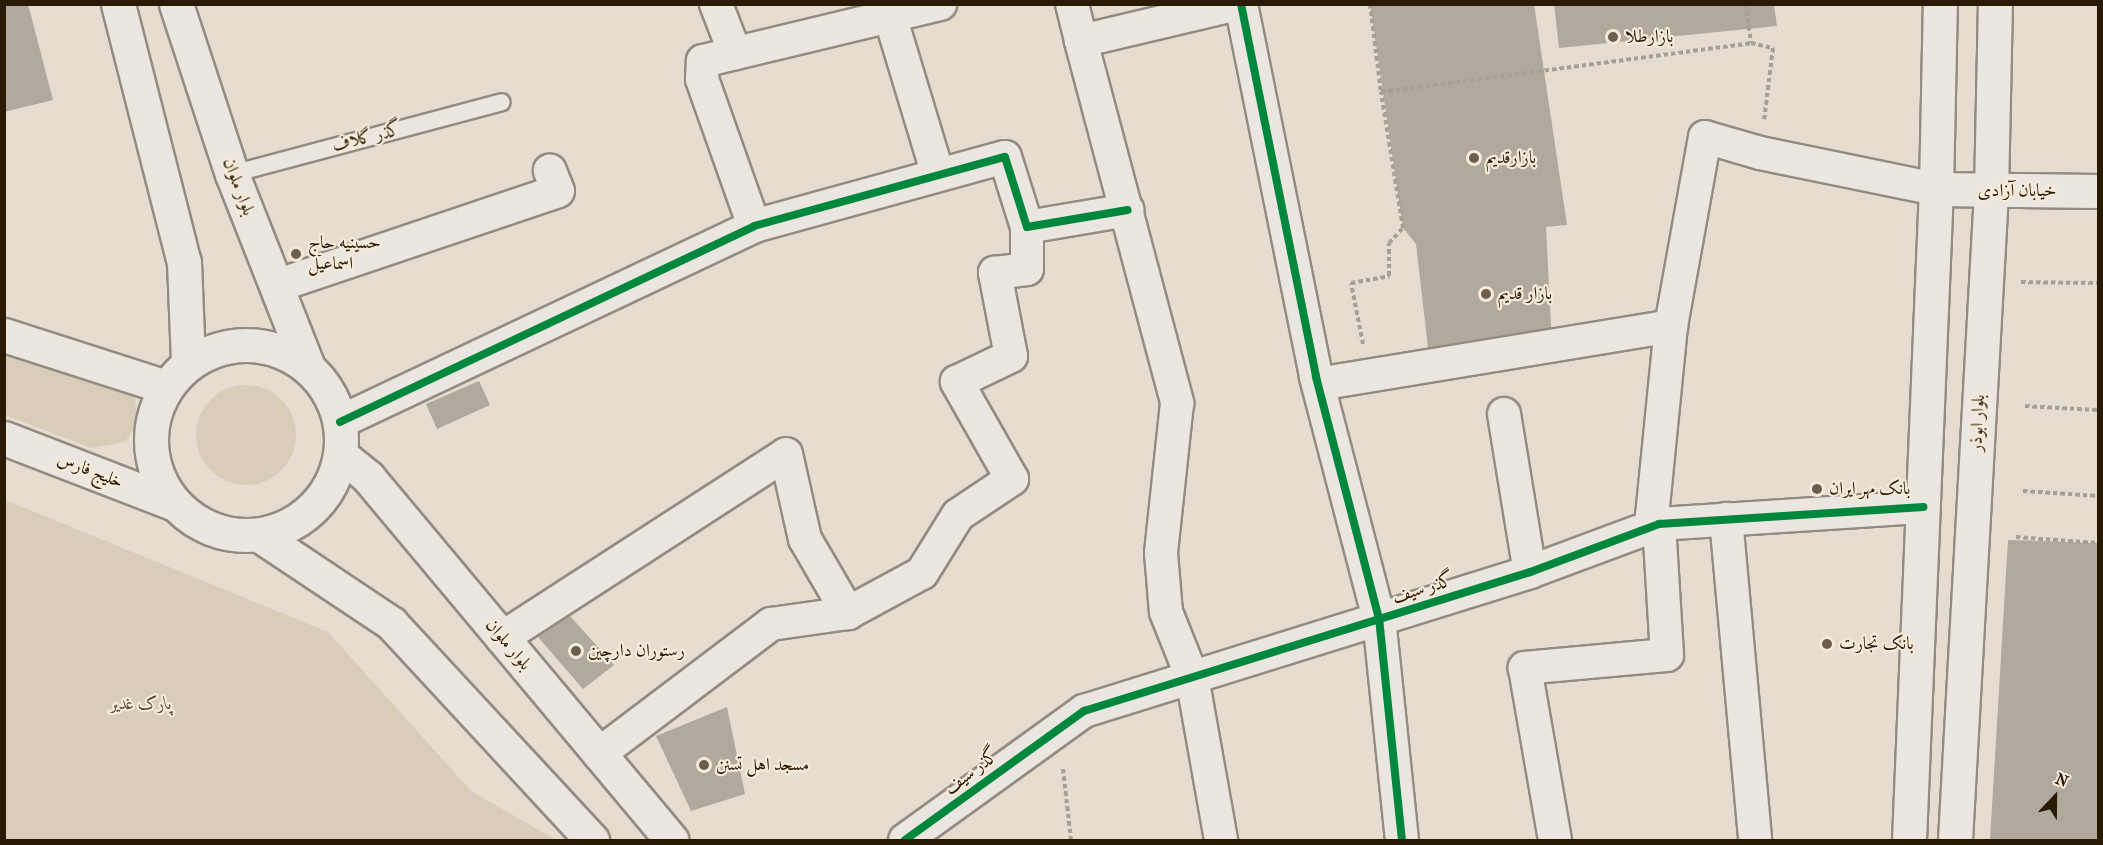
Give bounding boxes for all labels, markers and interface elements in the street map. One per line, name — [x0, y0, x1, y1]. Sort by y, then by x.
place label: بازارطلا — [1625, 26, 1673, 48]
marker: بازارطلا — [1606, 30, 1620, 44]
street label: گذر گلاف — [330, 118, 404, 158]
place label: بازارقدیم — [1486, 147, 1536, 169]
marker: بازارقدیم — [1467, 151, 1481, 165]
street label: بلوار ملوان — [217, 155, 259, 219]
street label: خیابان آزادی — [1978, 180, 2056, 202]
place label: حسینیه حاج اسماعیل — [308, 233, 381, 276]
marker: حسینیه حاج اسماعیل — [289, 247, 303, 261]
place label: بازار قدیم — [1498, 283, 1552, 305]
marker: بازار قدیم — [1479, 287, 1493, 301]
street label: بلوار ابوذر — [1966, 394, 1990, 452]
street label: خلیج فارس — [54, 449, 126, 493]
place label: بانک مهر ایران — [1829, 478, 1910, 500]
marker: بانک مهر ایران — [1810, 482, 1824, 496]
street label: گذر سیف — [1390, 569, 1456, 609]
street label: بلوار ملوان — [480, 615, 536, 675]
place label: بانک تجارت — [1839, 633, 1914, 655]
marker: بانک تجارت — [1820, 637, 1834, 651]
place label: رستوران دارچین — [588, 640, 685, 662]
marker: رستوران دارچین — [569, 644, 583, 658]
park label: پارک غدیر — [110, 693, 172, 715]
street label: گذر سیف — [940, 744, 1004, 800]
place label: مسجد اهل تسنن — [716, 754, 809, 776]
marker: مسجد اهل تسنن — [697, 758, 711, 772]
north arrow — [2025, 767, 2085, 827]
text: N — [2053, 769, 2071, 791]

